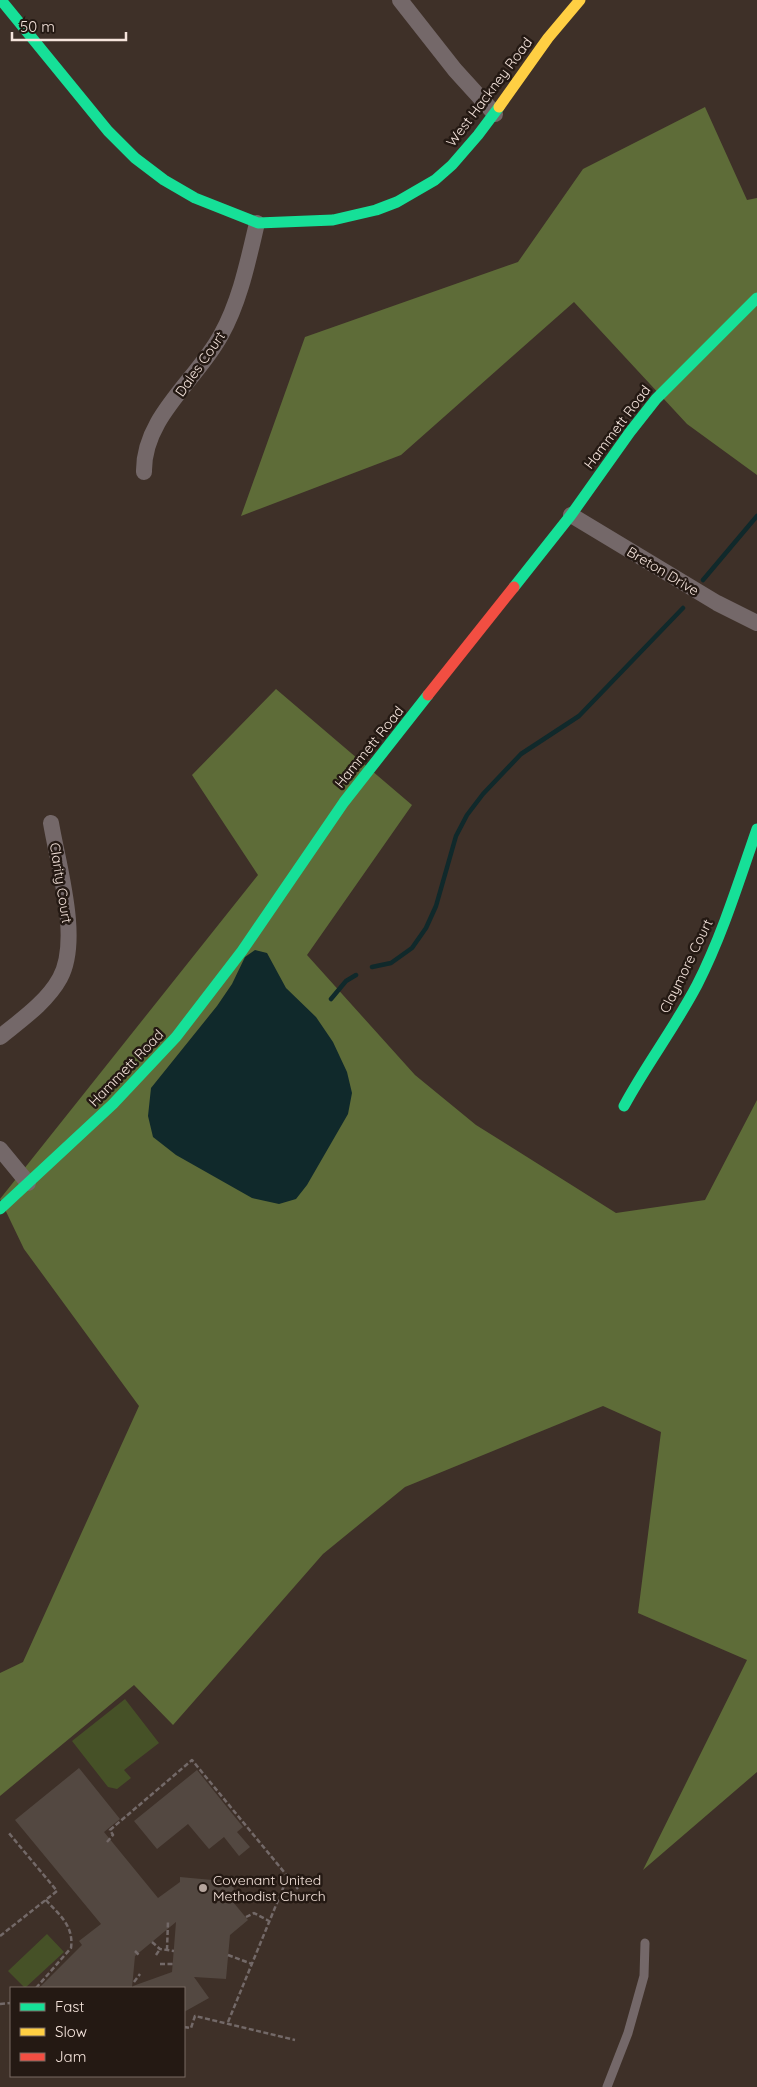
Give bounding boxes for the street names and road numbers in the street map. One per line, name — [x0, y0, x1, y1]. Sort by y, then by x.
street label: West Hackney Road — [442, 34, 536, 150]
street label: Dales Court — [171, 328, 229, 400]
street label: Hammett Road — [580, 382, 654, 472]
street label: Breton Drive — [624, 542, 702, 600]
street label: Hammett Road — [331, 702, 407, 792]
street label: Clarity Court — [46, 841, 76, 925]
street label: Claymore Court — [655, 916, 717, 1016]
street label: Hammett Road — [85, 1026, 167, 1110]

